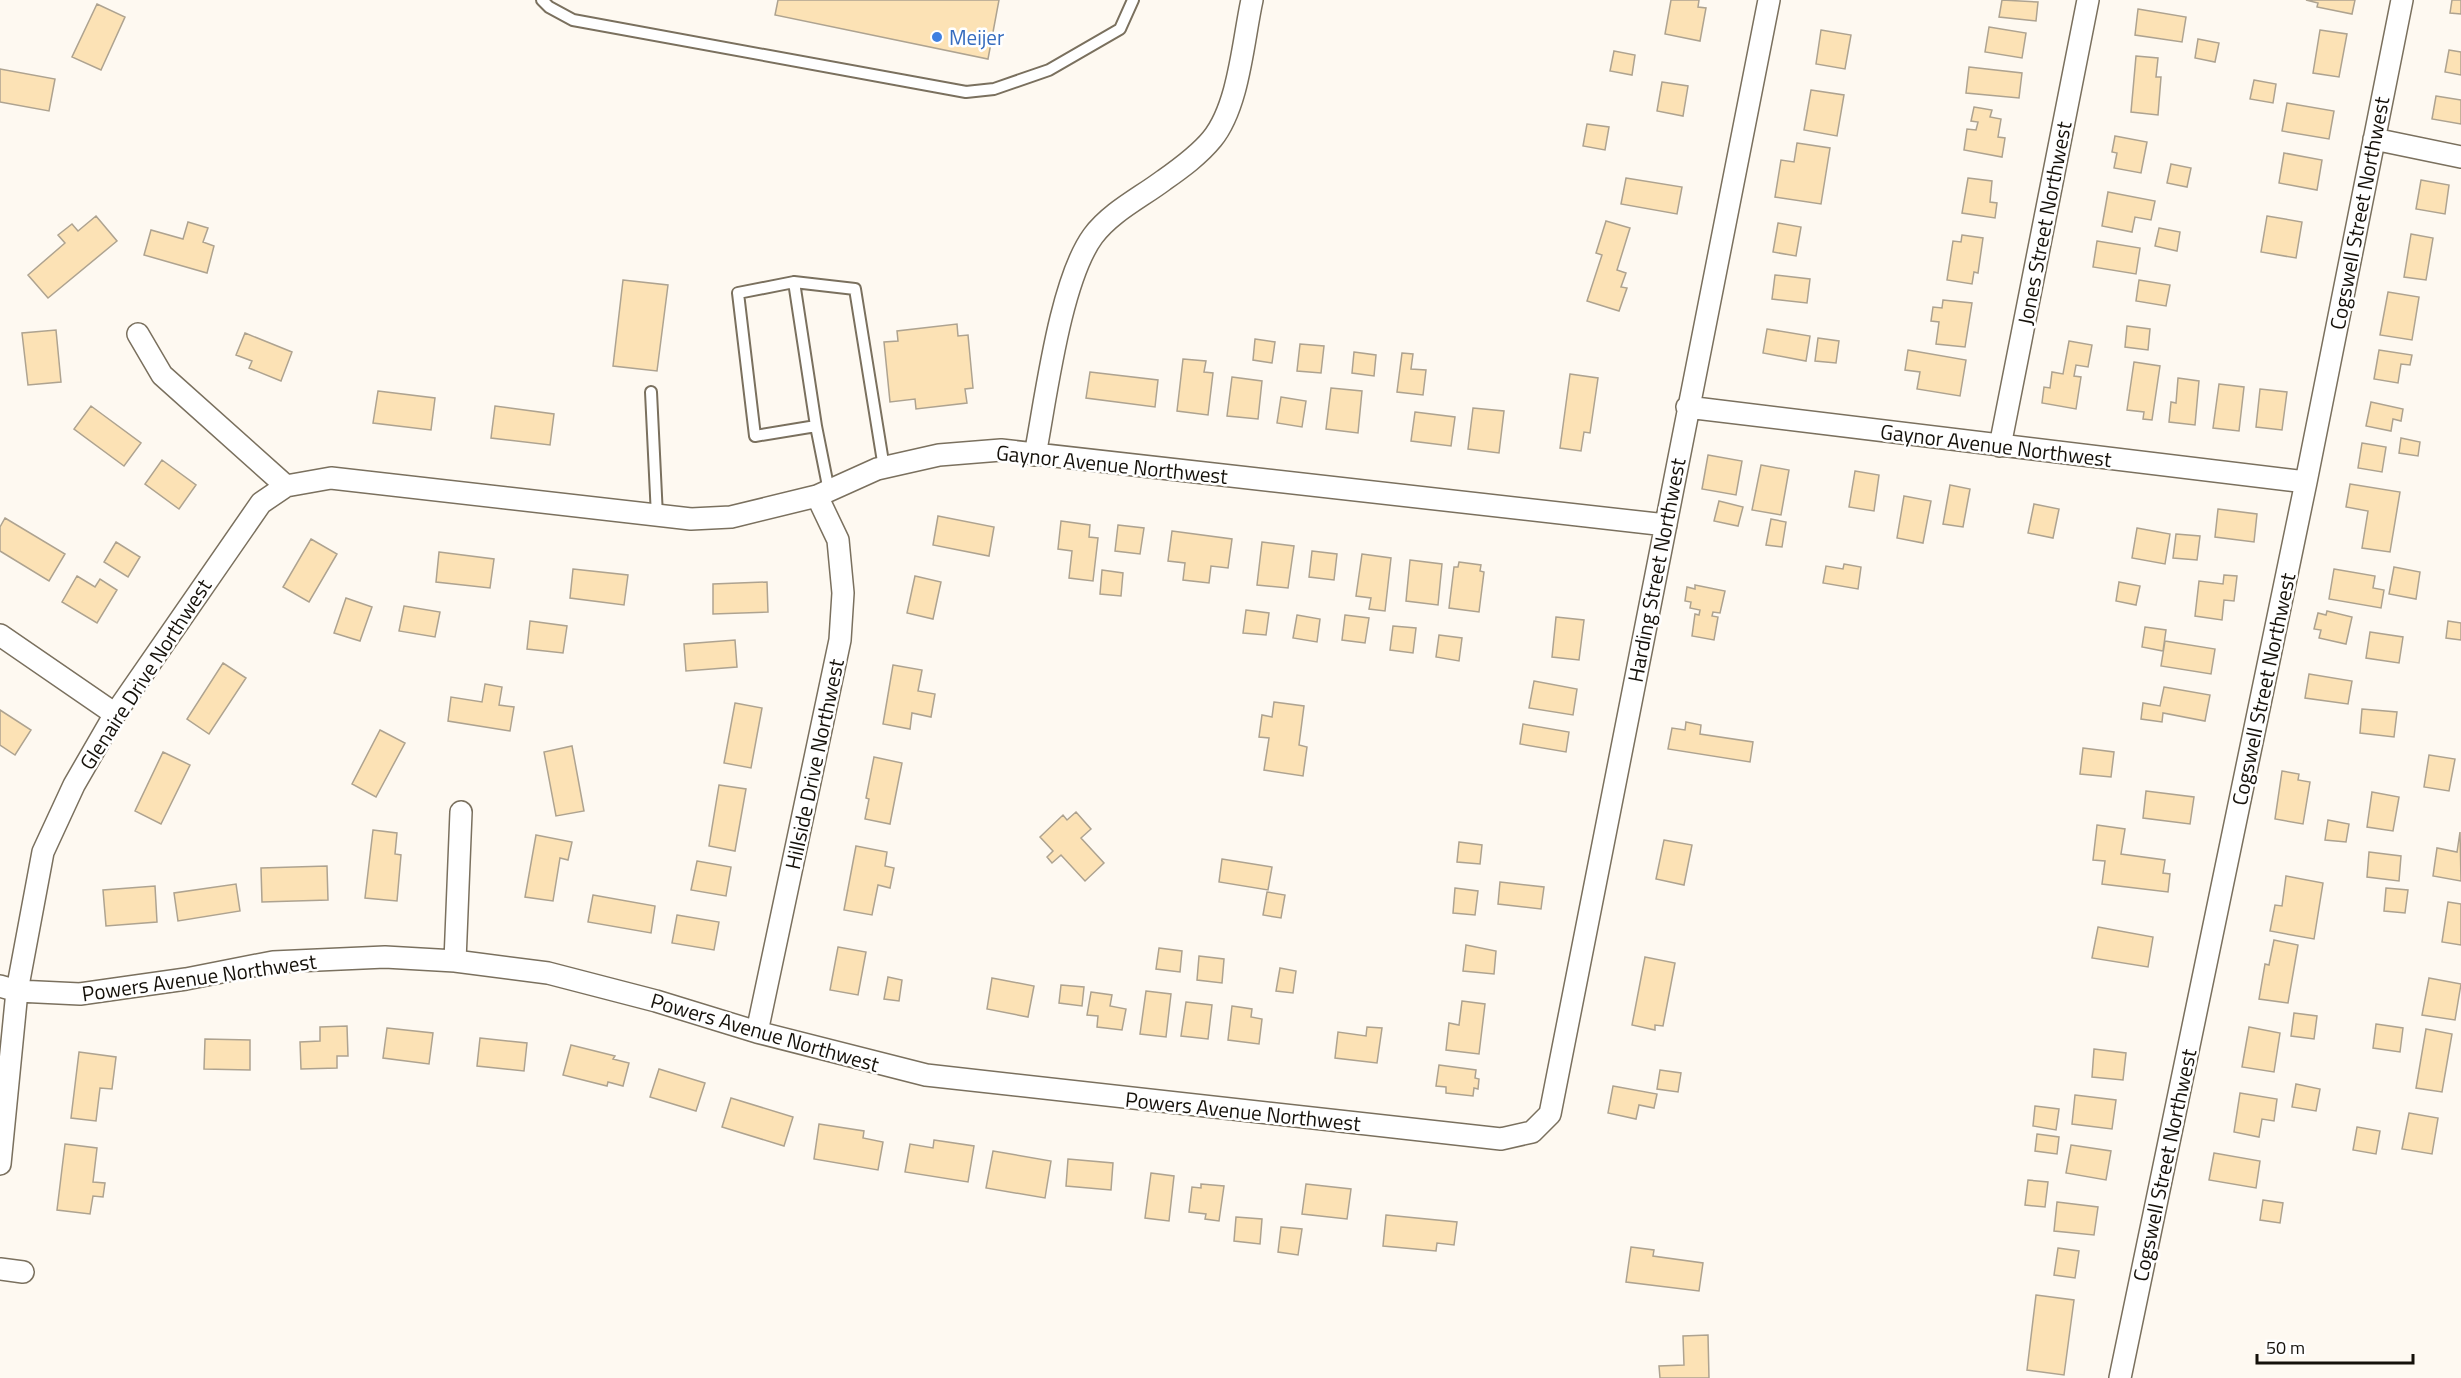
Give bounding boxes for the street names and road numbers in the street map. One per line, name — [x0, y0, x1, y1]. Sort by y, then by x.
street label: Cogswell Street Northwest — [2321, 93, 2397, 332]
street label: Jones Street Northwest — [2009, 118, 2080, 328]
street label: Gaynor Avenue Northwest — [1879, 415, 2114, 475]
street label: Gaynor Avenue Northwest — [995, 436, 1230, 492]
street label: Harding Street Northwest — [1619, 455, 1694, 685]
street label: Cogswell Street Northwest — [2223, 569, 2303, 808]
street label: Glenaire Drive Northwest — [71, 572, 219, 776]
street label: Hillside Drive Northwest — [776, 655, 852, 872]
street label: Powers Avenue Northwest — [80, 945, 319, 1009]
street label: Powers Avenue Northwest — [647, 984, 884, 1080]
street label: Cogswell Street Northwest — [2124, 1045, 2204, 1284]
street label: Powers Avenue Northwest — [1124, 1083, 1363, 1139]

